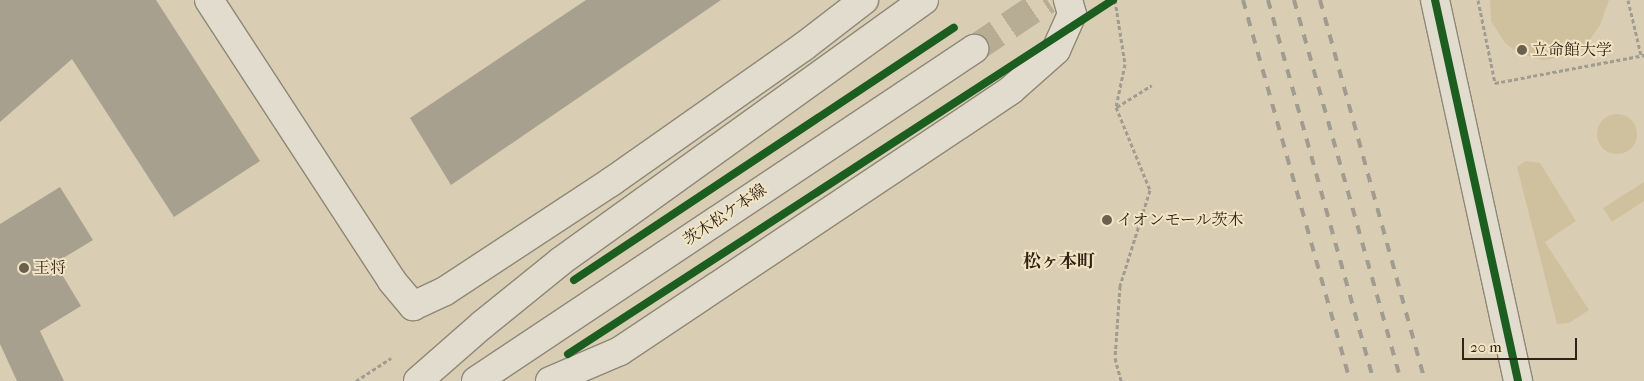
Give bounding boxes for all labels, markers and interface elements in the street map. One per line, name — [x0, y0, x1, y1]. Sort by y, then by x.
place label: 立命館大学 — [1532, 40, 1612, 60]
marker: 立命館大学 — [1516, 44, 1528, 56]
street label: 茨木松ケ本線 — [680, 180, 770, 250]
place label: イオンモール茨木 — [1117, 210, 1244, 230]
marker: イオンモール茨木 — [1101, 214, 1113, 226]
district label: 松ヶ本町 — [1023, 251, 1095, 273]
place label: 王将 — [34, 258, 66, 278]
marker: 王将 — [18, 262, 30, 274]
scale bar — [1464, 328, 1579, 360]
text: 20 m — [1470, 338, 1502, 356]

